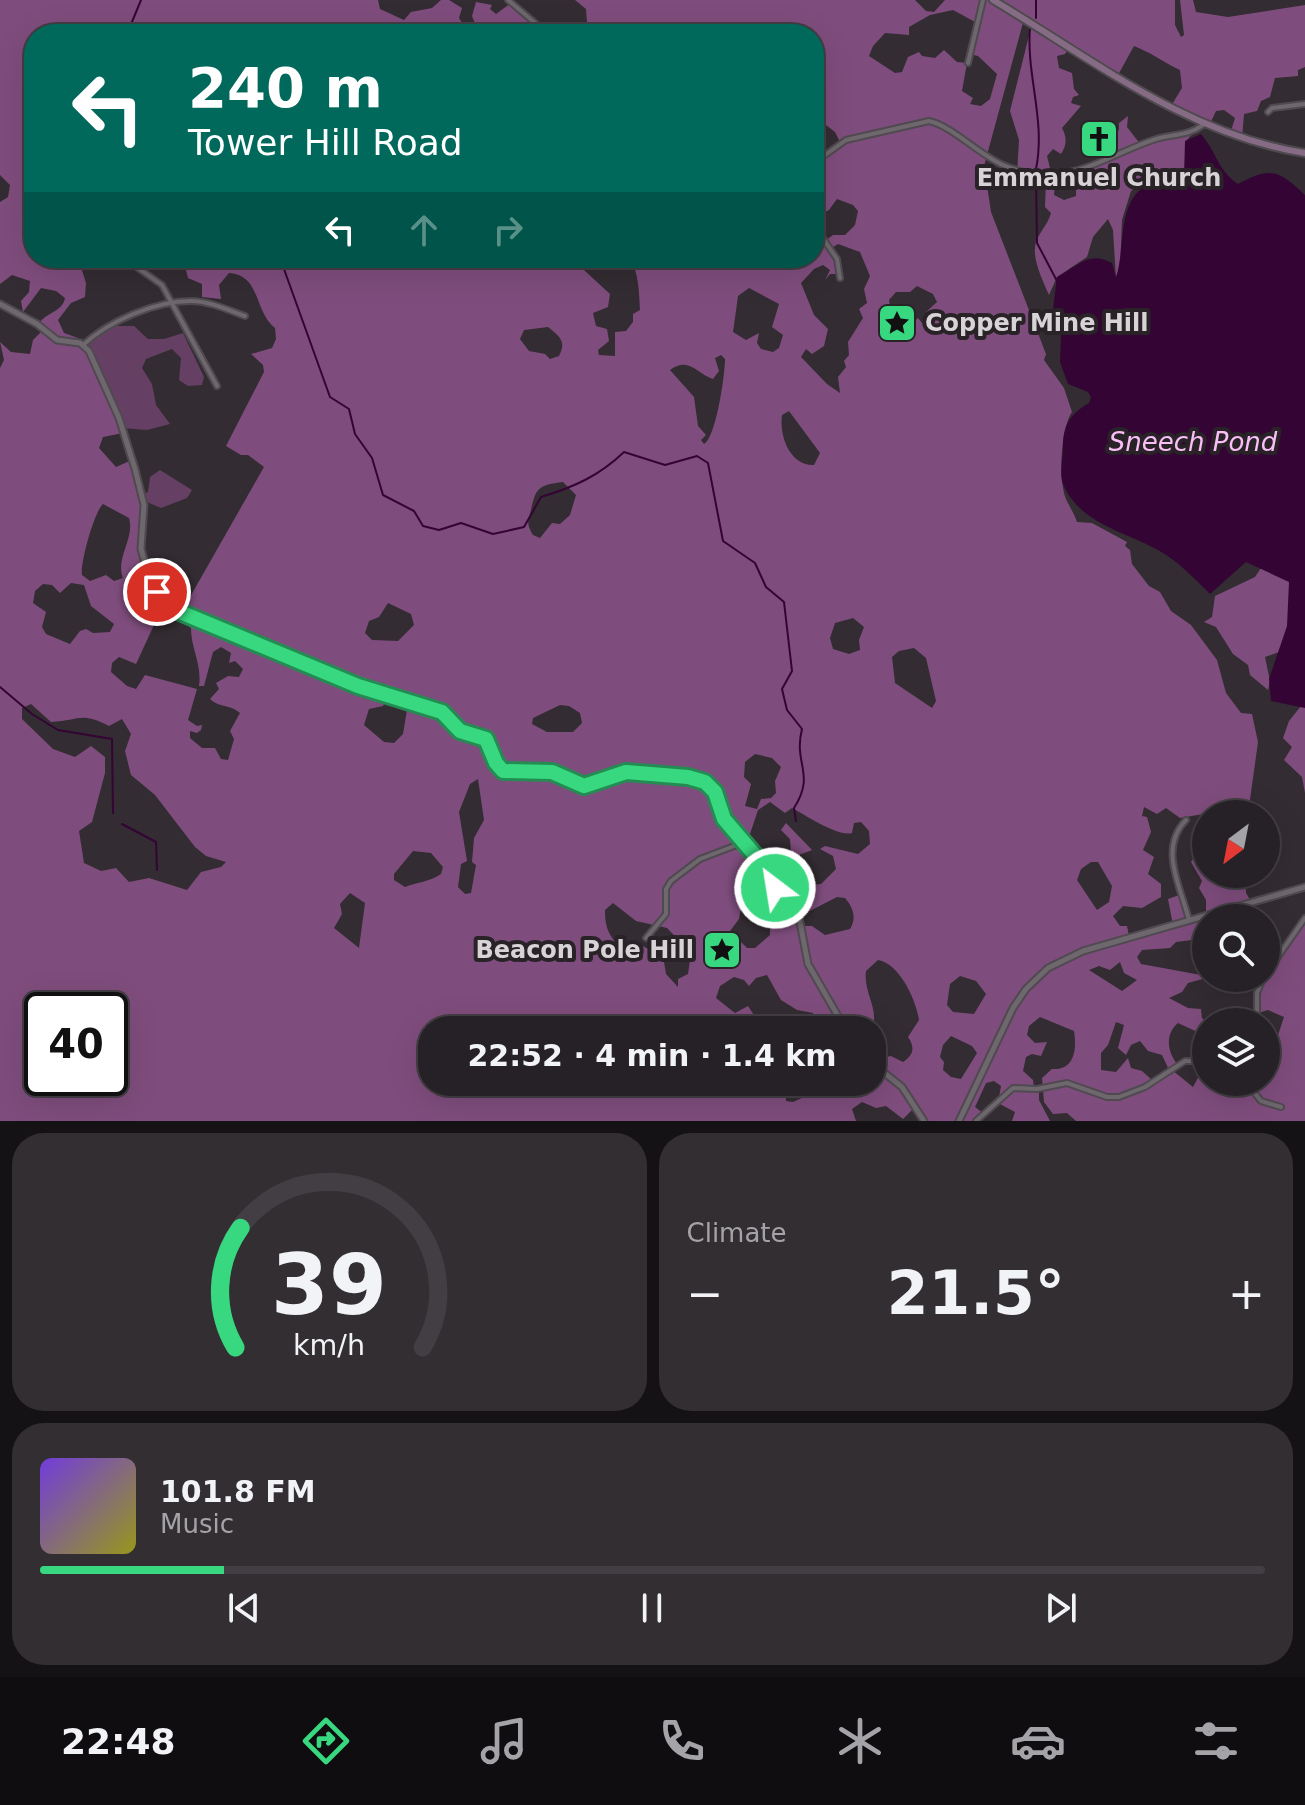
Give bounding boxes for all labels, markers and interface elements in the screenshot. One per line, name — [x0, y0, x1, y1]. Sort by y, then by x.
text: 240 m — [188, 55, 383, 120]
icon: left — [56, 56, 160, 160]
church icon: Emmanuel Church — [1078, 118, 1120, 160]
text: Tower Hill Road — [188, 122, 463, 163]
place label: Emmanuel Church — [977, 164, 1221, 192]
icon: left — [318, 208, 362, 252]
icon: ahead — [402, 208, 446, 252]
icon: right — [486, 208, 530, 252]
place icon: Copper Mine Hill — [876, 302, 918, 344]
place label: Copper Mine Hill — [925, 309, 1149, 337]
water label: Sneech Pond — [1109, 427, 1278, 457]
pin — [123, 558, 191, 626]
icon: arrive — [135, 570, 179, 614]
north arrow — [1192, 800, 1280, 888]
map controls — [1192, 800, 1280, 1096]
position arrow — [733, 846, 817, 930]
button: search — [1192, 904, 1280, 992]
place icon: Beacon Pole Hill — [701, 929, 743, 971]
place label: Beacon Pole Hill — [475, 936, 694, 964]
speed limit sign: 40 — [24, 992, 128, 1096]
button: layers — [1192, 1008, 1280, 1096]
text: 22:52 · 4 min · 1.4 km — [467, 1038, 837, 1073]
text: Climate — [687, 1218, 787, 1248]
text: 39 — [271, 1237, 387, 1334]
text: 21.5° — [887, 1258, 1065, 1328]
text: − — [687, 1268, 723, 1319]
text: + — [1228, 1268, 1265, 1319]
text: km/h — [293, 1328, 365, 1362]
text: 101.8 FM — [160, 1474, 316, 1509]
text: Music — [160, 1509, 234, 1539]
icon: previous — [222, 1586, 266, 1630]
icon: pause — [630, 1586, 674, 1630]
icon: next — [1039, 1586, 1083, 1630]
icon: directions — [298, 1713, 354, 1769]
icon: music — [476, 1713, 532, 1769]
icon: phone — [654, 1713, 710, 1769]
icon: climate — [832, 1713, 888, 1769]
icon: car — [1010, 1713, 1066, 1769]
icon: filters — [1188, 1713, 1244, 1769]
text: 22:48 — [61, 1721, 176, 1762]

